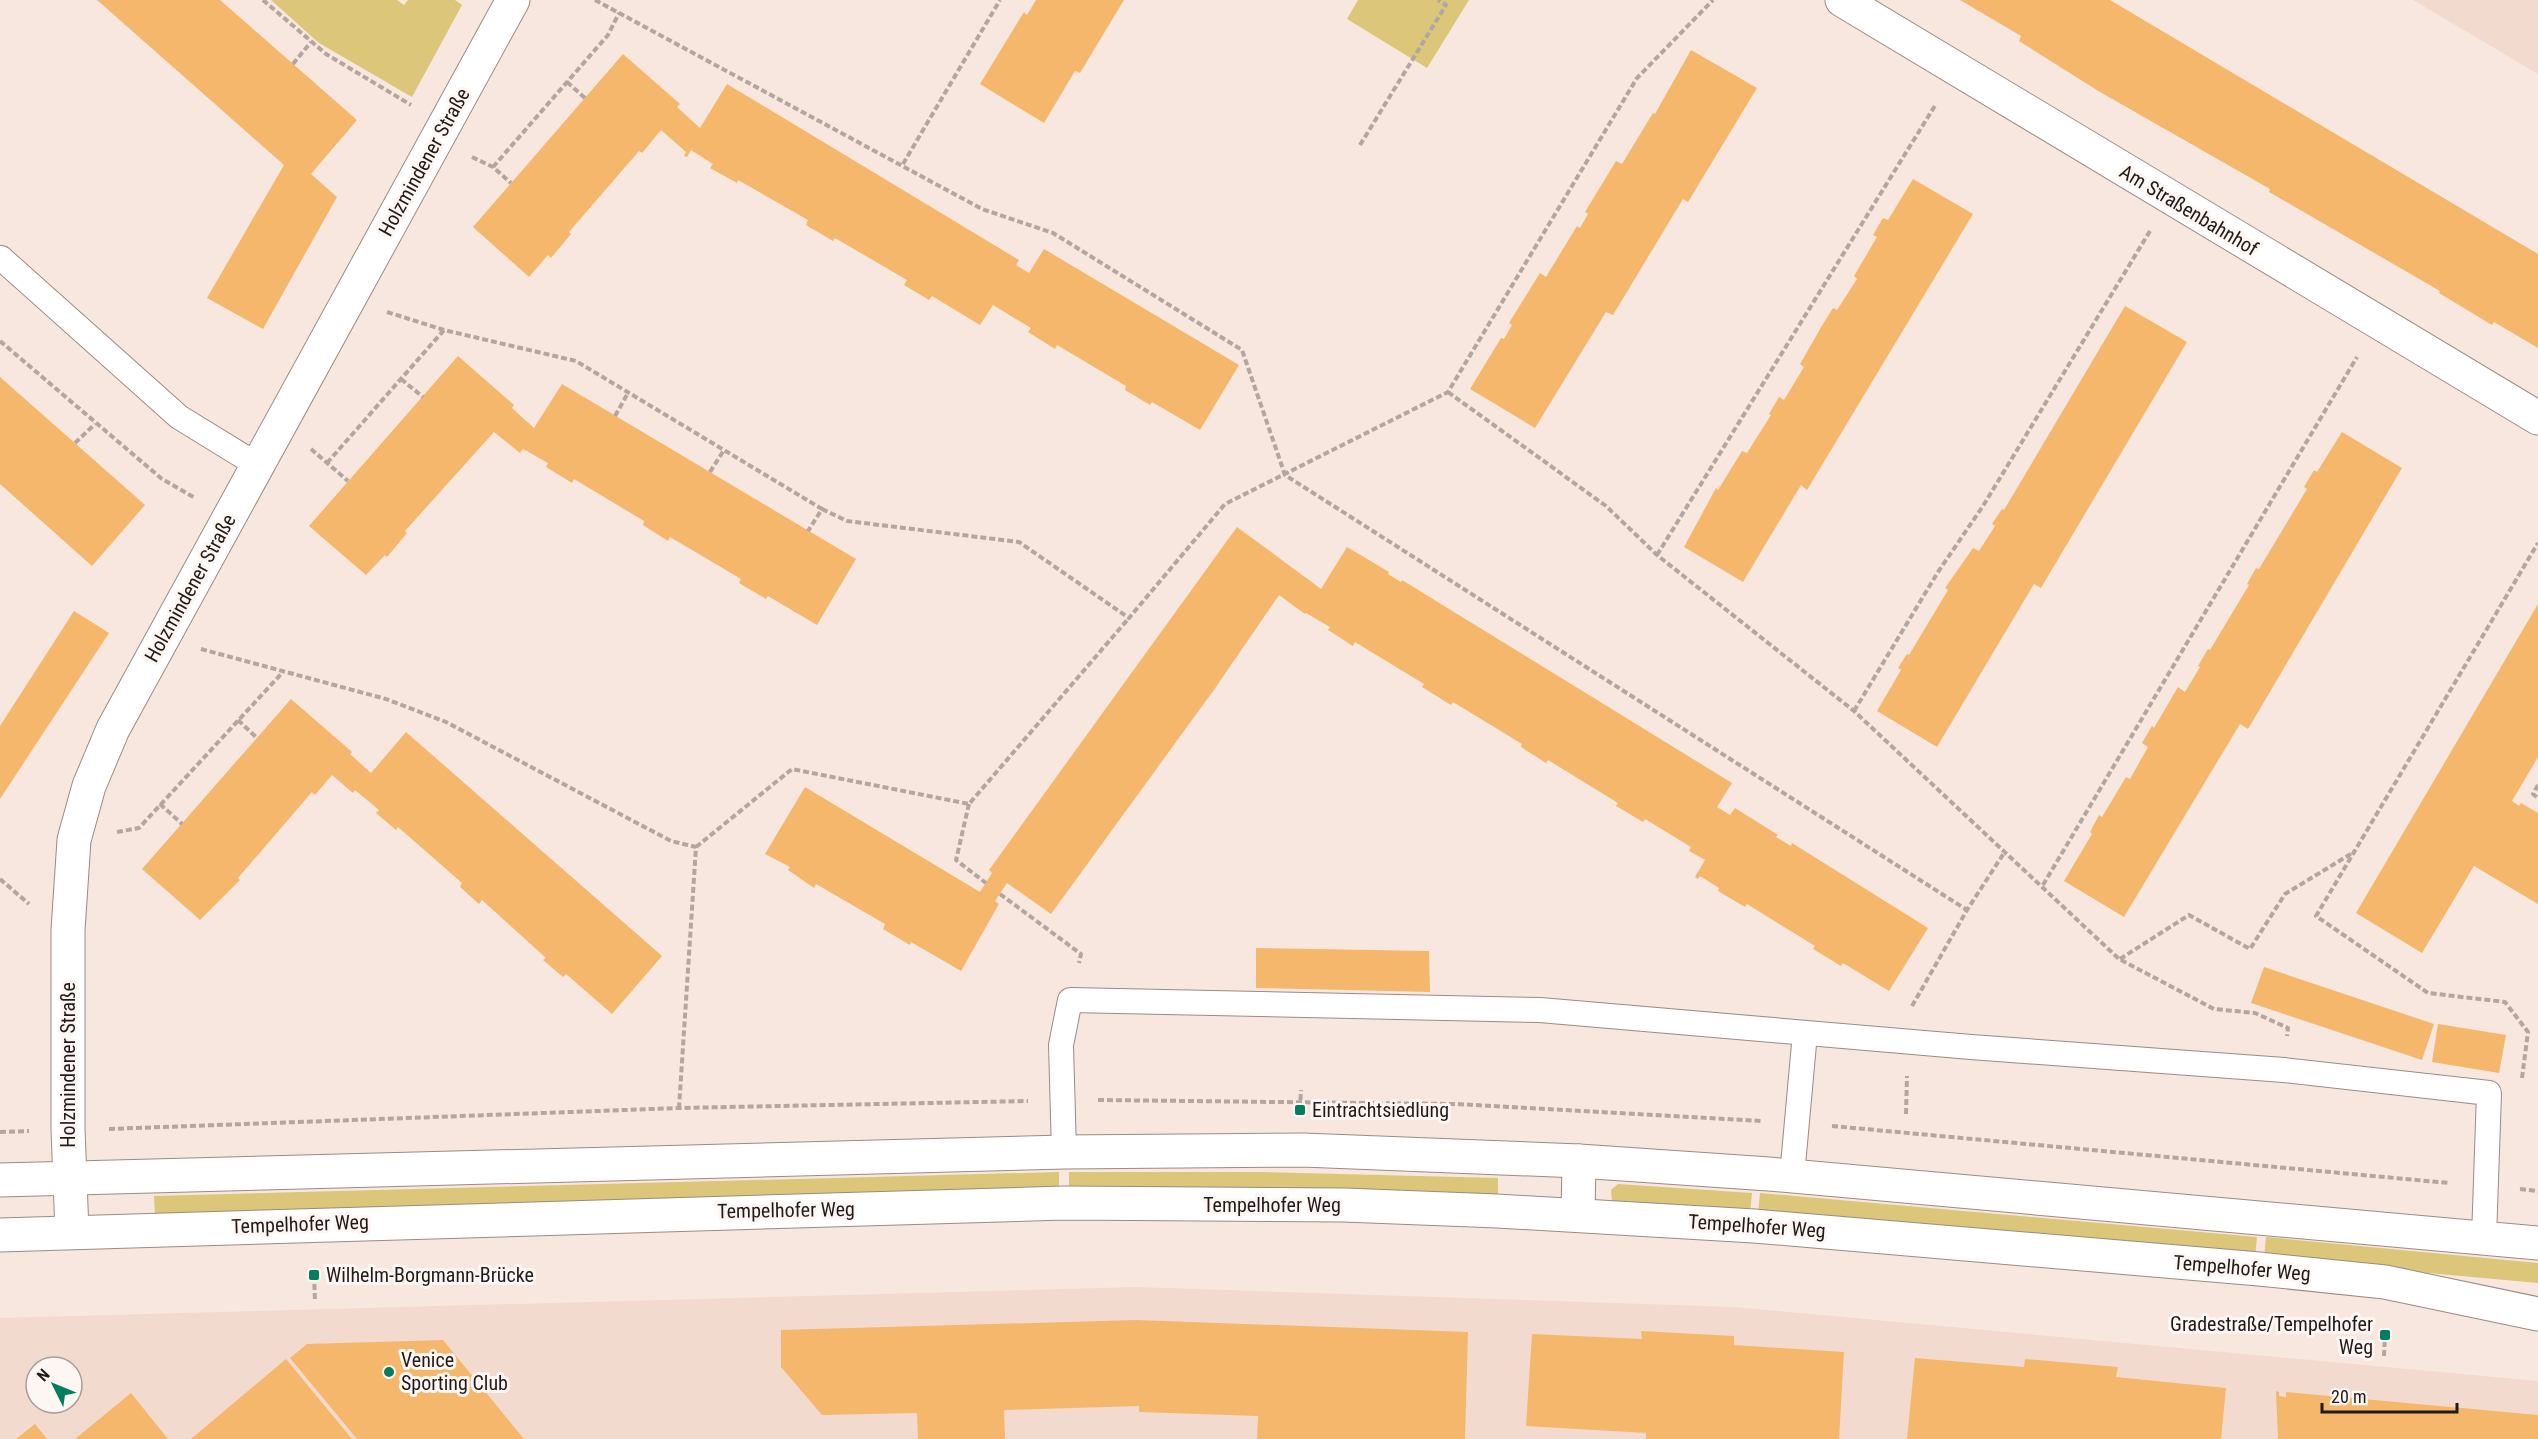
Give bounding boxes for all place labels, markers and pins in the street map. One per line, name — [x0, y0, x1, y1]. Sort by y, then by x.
place label: Eintrachtsiedlung — [1312, 1098, 1449, 1122]
marker: Eintrachtsiedlung — [1293, 1103, 1307, 1117]
place label: Wilhelm-Borgmann-Brücke — [326, 1263, 534, 1287]
marker: Wilhelm-Borgmann-Brücke — [307, 1268, 321, 1282]
place label: Gradestraße/Tempelhofer Weg — [2170, 1312, 2373, 1359]
marker: Gradestraße/Tempelhofer Weg — [2378, 1328, 2392, 1342]
place label: Venice Sporting Club — [401, 1348, 508, 1395]
marker: Venice Sporting Club — [382, 1365, 396, 1379]

